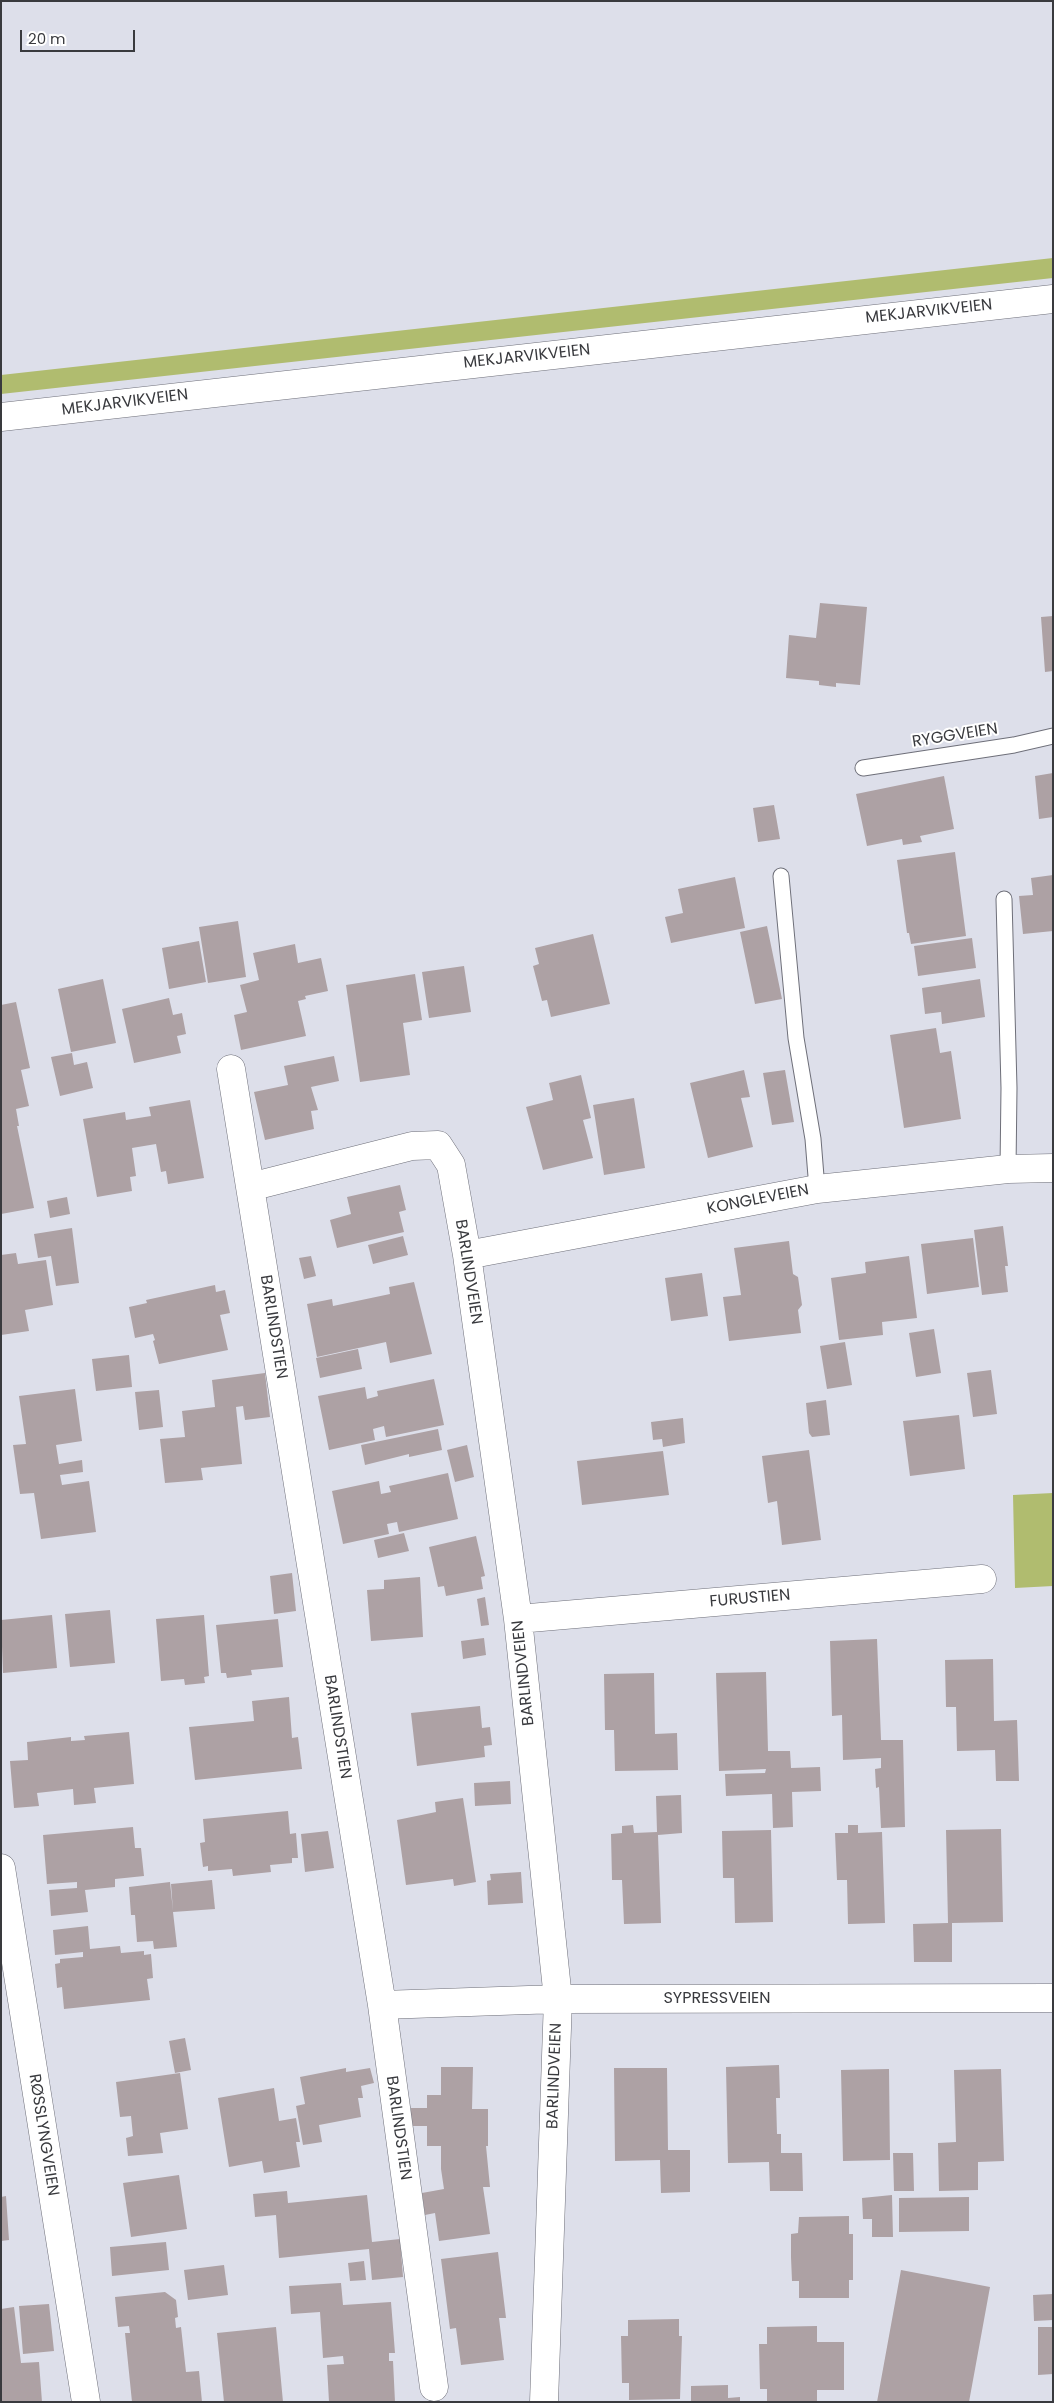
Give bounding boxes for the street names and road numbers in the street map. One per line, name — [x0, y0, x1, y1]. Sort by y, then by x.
street label: MEKJARVIKVEIEN — [865, 296, 993, 328]
street label: MEKJARVIKVEIEN — [463, 341, 591, 373]
street label: MEKJARVIKVEIEN — [61, 386, 189, 420]
street label: RYGGVEIEN — [911, 720, 999, 752]
street label: KONGLEVEIEN — [705, 1181, 811, 1219]
street label: BARLINDVEIEN — [450, 1218, 486, 1326]
street label: BARLINDSTIEN — [255, 1274, 291, 1380]
street label: FURUSTIEN — [709, 1586, 791, 1612]
street label: BARLINDVEIEN — [509, 1619, 539, 1727]
street label: BARLINDSTIEN — [319, 1674, 355, 1780]
street label: SYPRESSVEIEN — [663, 1989, 771, 2009]
street label: BARLINDVEIEN — [544, 2023, 566, 2129]
street label: RØSSLYNGVEIEN — [24, 2073, 62, 2197]
street label: BARLINDSTIEN — [381, 2075, 415, 2181]

